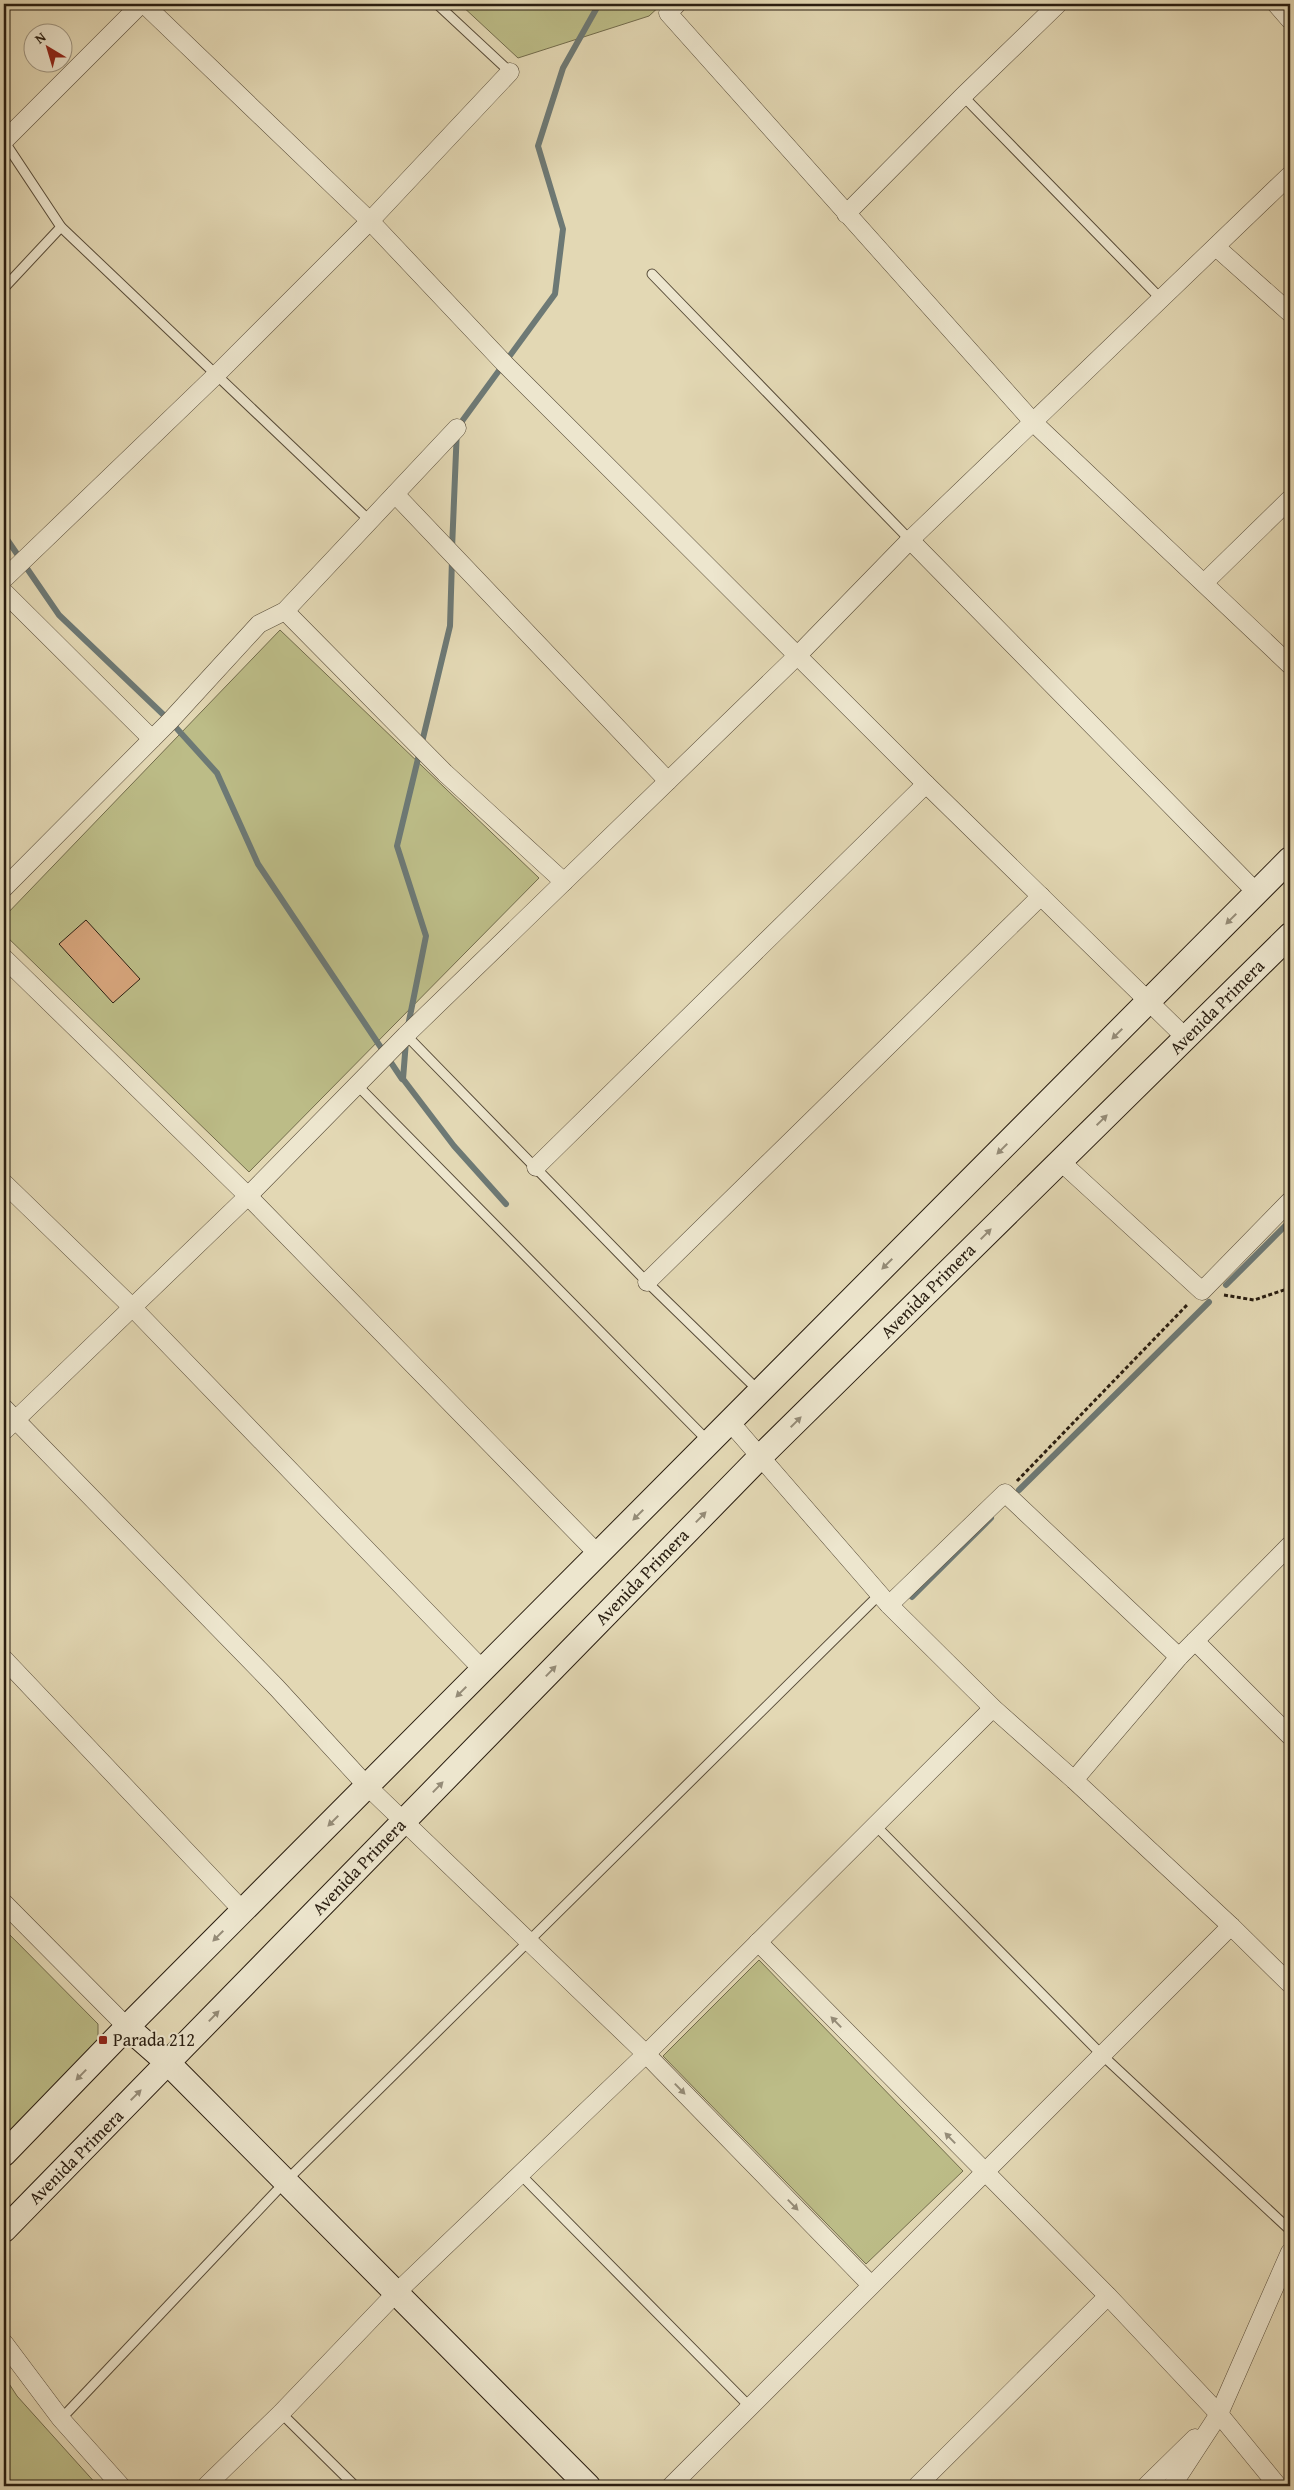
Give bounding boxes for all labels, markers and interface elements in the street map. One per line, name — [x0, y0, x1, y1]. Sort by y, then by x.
north arrow — [22, 22, 72, 72]
text: N — [30, 27, 50, 49]
one-way arrow — [1225, 912, 1237, 924]
street label: Avenida Primera — [1163, 952, 1271, 1060]
one-way arrow — [1111, 1028, 1123, 1040]
one-way arrow — [1096, 1114, 1108, 1126]
one-way arrow — [996, 1143, 1008, 1155]
one-way arrow — [980, 1228, 992, 1240]
street label: Avenida Primera — [874, 1236, 982, 1344]
one-way arrow — [881, 1258, 893, 1270]
one-way arrow — [789, 1416, 801, 1428]
one-way arrow — [632, 1509, 644, 1521]
one-way arrow — [695, 1511, 707, 1523]
street label: Avenida Primera — [588, 1522, 695, 1631]
one-way arrow — [545, 1665, 557, 1677]
one-way arrow — [455, 1686, 467, 1698]
one-way arrow — [432, 1781, 444, 1793]
street label: Avenida Primera — [305, 1812, 412, 1921]
one-way arrow — [327, 1815, 339, 1827]
one-way arrow — [212, 1930, 224, 1942]
one-way arrow — [208, 2010, 220, 2022]
one-way arrow — [830, 2016, 842, 2028]
place label: Parada 212 — [113, 2026, 195, 2053]
marker: Parada 212 — [97, 2034, 109, 2046]
one-way arrow — [75, 2069, 87, 2081]
one-way arrow — [674, 2083, 686, 2095]
one-way arrow — [130, 2090, 142, 2102]
street label: Avenida Primera — [22, 2102, 130, 2210]
one-way arrow — [944, 2132, 956, 2144]
one-way arrow — [787, 2199, 799, 2211]

